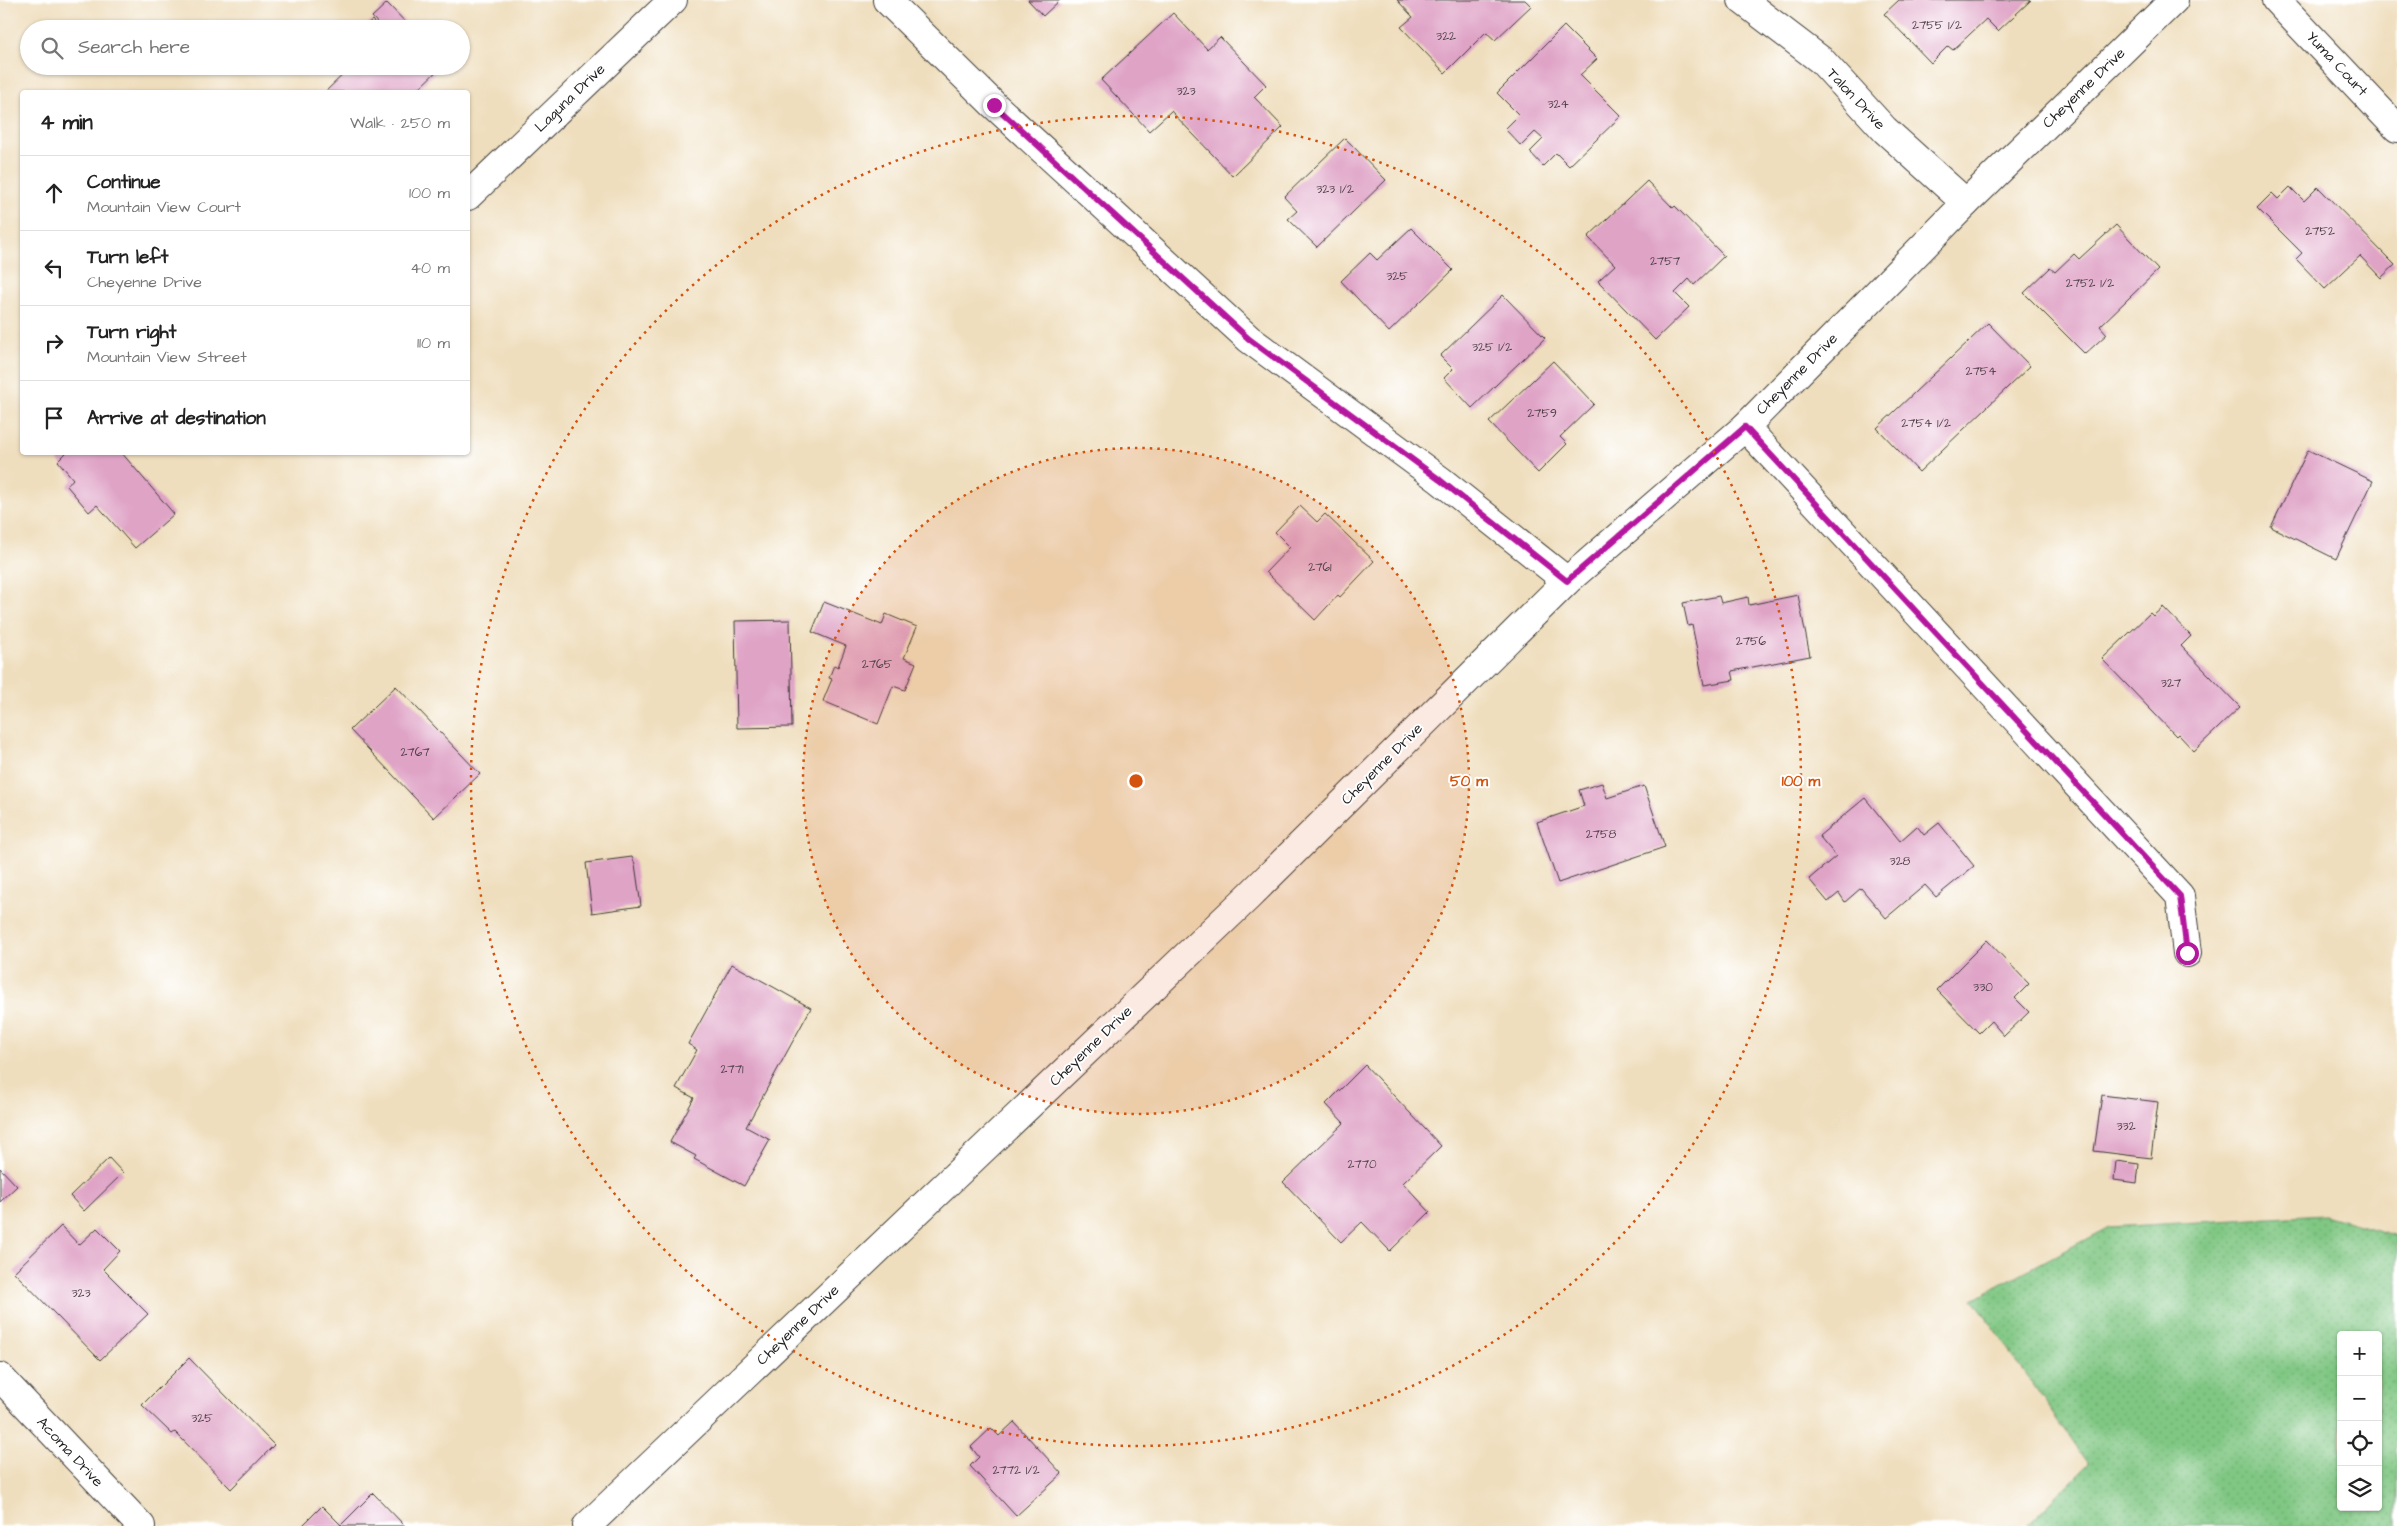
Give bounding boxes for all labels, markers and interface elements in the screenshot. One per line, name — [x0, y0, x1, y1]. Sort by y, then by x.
house number: 2755 1/2 — [1912, 17, 1962, 34]
search box — [20, 20, 470, 75]
street label: Yuma Court — [2301, 27, 2373, 101]
house number: 322 — [1436, 28, 1456, 45]
icon: search — [38, 34, 66, 62]
text: Search here — [78, 34, 190, 61]
street label: Cheyenne Drive — [2038, 43, 2131, 134]
street label: Laguna Drive — [530, 59, 611, 138]
street label: Talon Drive — [1822, 64, 1890, 134]
house number: 323 — [1176, 83, 1196, 100]
route end — [983, 94, 1006, 117]
house number: 324 — [1547, 96, 1569, 113]
text: 4 min — [40, 108, 93, 137]
text: Walk · 250 m — [350, 112, 450, 134]
text: Continue — [87, 169, 161, 196]
icon: ahead — [40, 179, 68, 207]
house number: 323 1/2 — [1316, 181, 1354, 198]
text: 100 m — [409, 182, 450, 204]
text: Mountain View Court — [87, 196, 241, 218]
house number: 2752 — [2305, 223, 2335, 240]
text: Turn left — [87, 244, 168, 271]
house number: 2757 — [1650, 253, 1681, 270]
icon: left — [40, 254, 68, 282]
text: 40 m — [410, 257, 450, 279]
house number: 325 — [1386, 268, 1408, 285]
text: Cheyenne Drive — [87, 271, 202, 293]
house number: 2752 1/2 — [2066, 275, 2114, 292]
text: Turn right — [87, 319, 176, 346]
street label: Cheyenne Drive — [1751, 328, 1843, 420]
icon: right — [40, 329, 68, 357]
text: 110 m — [417, 332, 450, 354]
house number: 325 1/2 — [1472, 339, 1512, 356]
text: Mountain View Street — [87, 346, 247, 368]
house number: 2754 — [1966, 363, 1996, 380]
icon: arrive — [40, 404, 68, 432]
text: Arrive at destination — [87, 405, 266, 432]
house number: 2759 — [1527, 405, 1557, 422]
house number: 2754 1/2 — [1901, 415, 1951, 432]
house number: 2761 — [1308, 559, 1332, 576]
house number: 2756 — [1736, 633, 1767, 650]
house number: 2765 — [862, 656, 893, 673]
house number: 327 — [2161, 675, 2182, 692]
street label: Cheyenne Drive — [1336, 718, 1428, 810]
house number: 2767 — [400, 744, 430, 761]
text: 50 m — [1450, 771, 1488, 792]
text: 100 m — [1782, 771, 1821, 792]
centre of rings — [1127, 772, 1145, 790]
house number: 2758 — [1586, 826, 1616, 843]
house number: 328 — [1890, 853, 1911, 870]
route start — [2176, 942, 2199, 965]
house number: 330 — [1973, 979, 1993, 996]
street label: Cheyenne Drive — [1045, 1001, 1138, 1092]
house number: 2771 — [720, 1061, 744, 1078]
house number: 332 — [2116, 1118, 2136, 1135]
house number: 2770 — [1347, 1156, 1377, 1173]
street label: Cheyenne Drive — [752, 1280, 845, 1371]
house number: 323 — [71, 1285, 91, 1302]
map controls — [2337, 1331, 2382, 1511]
button: + — [2337, 1331, 2382, 1376]
button: − — [2337, 1376, 2382, 1421]
house number: 325 — [191, 1410, 213, 1427]
street label: Acoma Drive — [32, 1412, 108, 1492]
button: locate — [2337, 1421, 2382, 1466]
house number: 2772 1/2 — [992, 1462, 1040, 1479]
button: layers — [2337, 1466, 2382, 1511]

